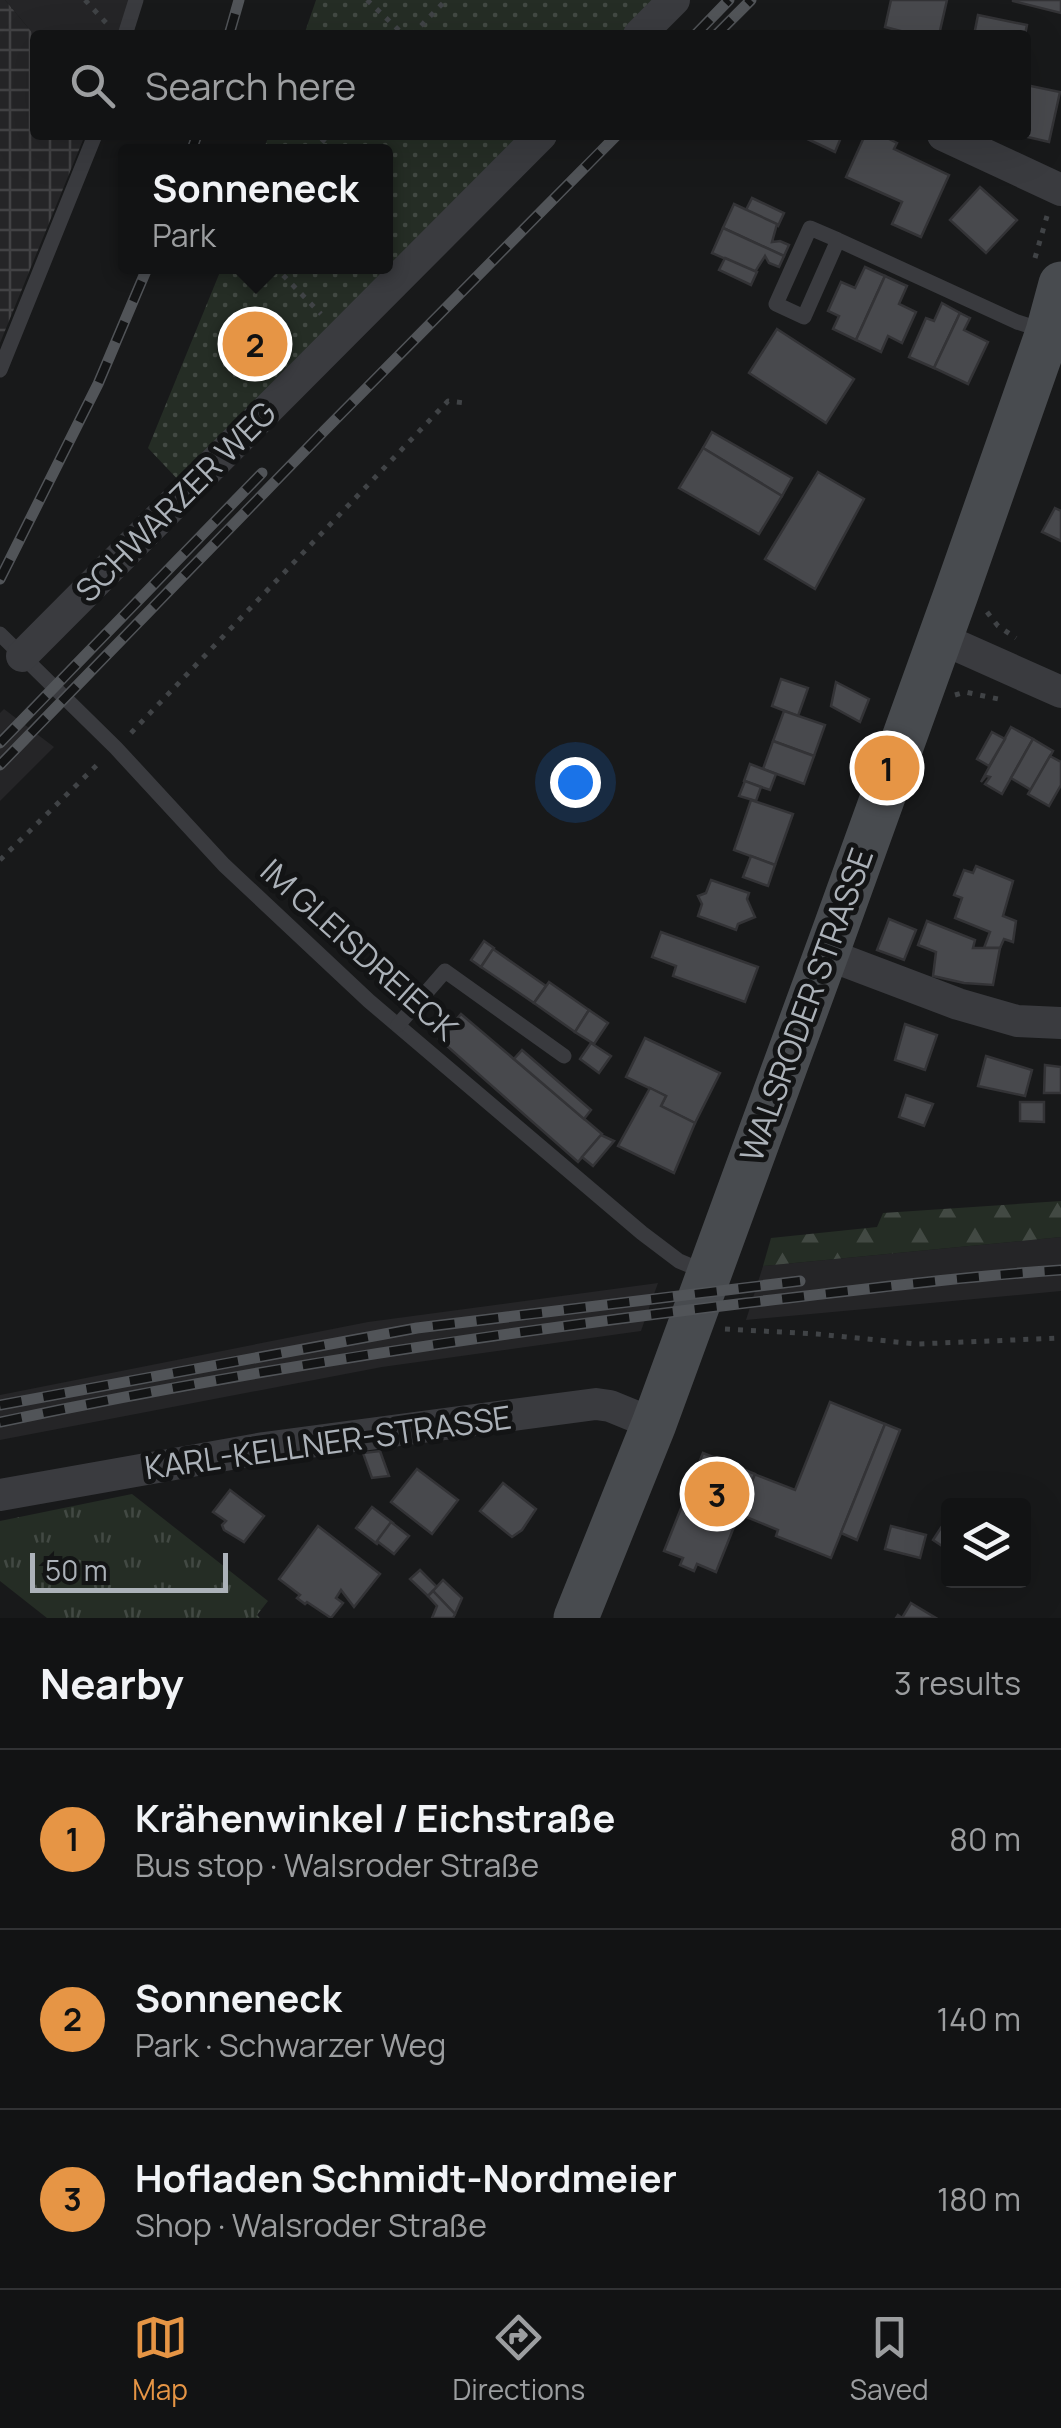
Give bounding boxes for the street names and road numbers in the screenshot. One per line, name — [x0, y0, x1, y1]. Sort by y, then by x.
street label: SCHWARZER WEG — [65, 391, 285, 611]
street label: WALSRODER STRASSE — [729, 842, 883, 1167]
street label: IM GLEISDREIECK — [251, 849, 468, 1050]
street label: KARL-KELLNER-STRASSE — [142, 1394, 514, 1490]

